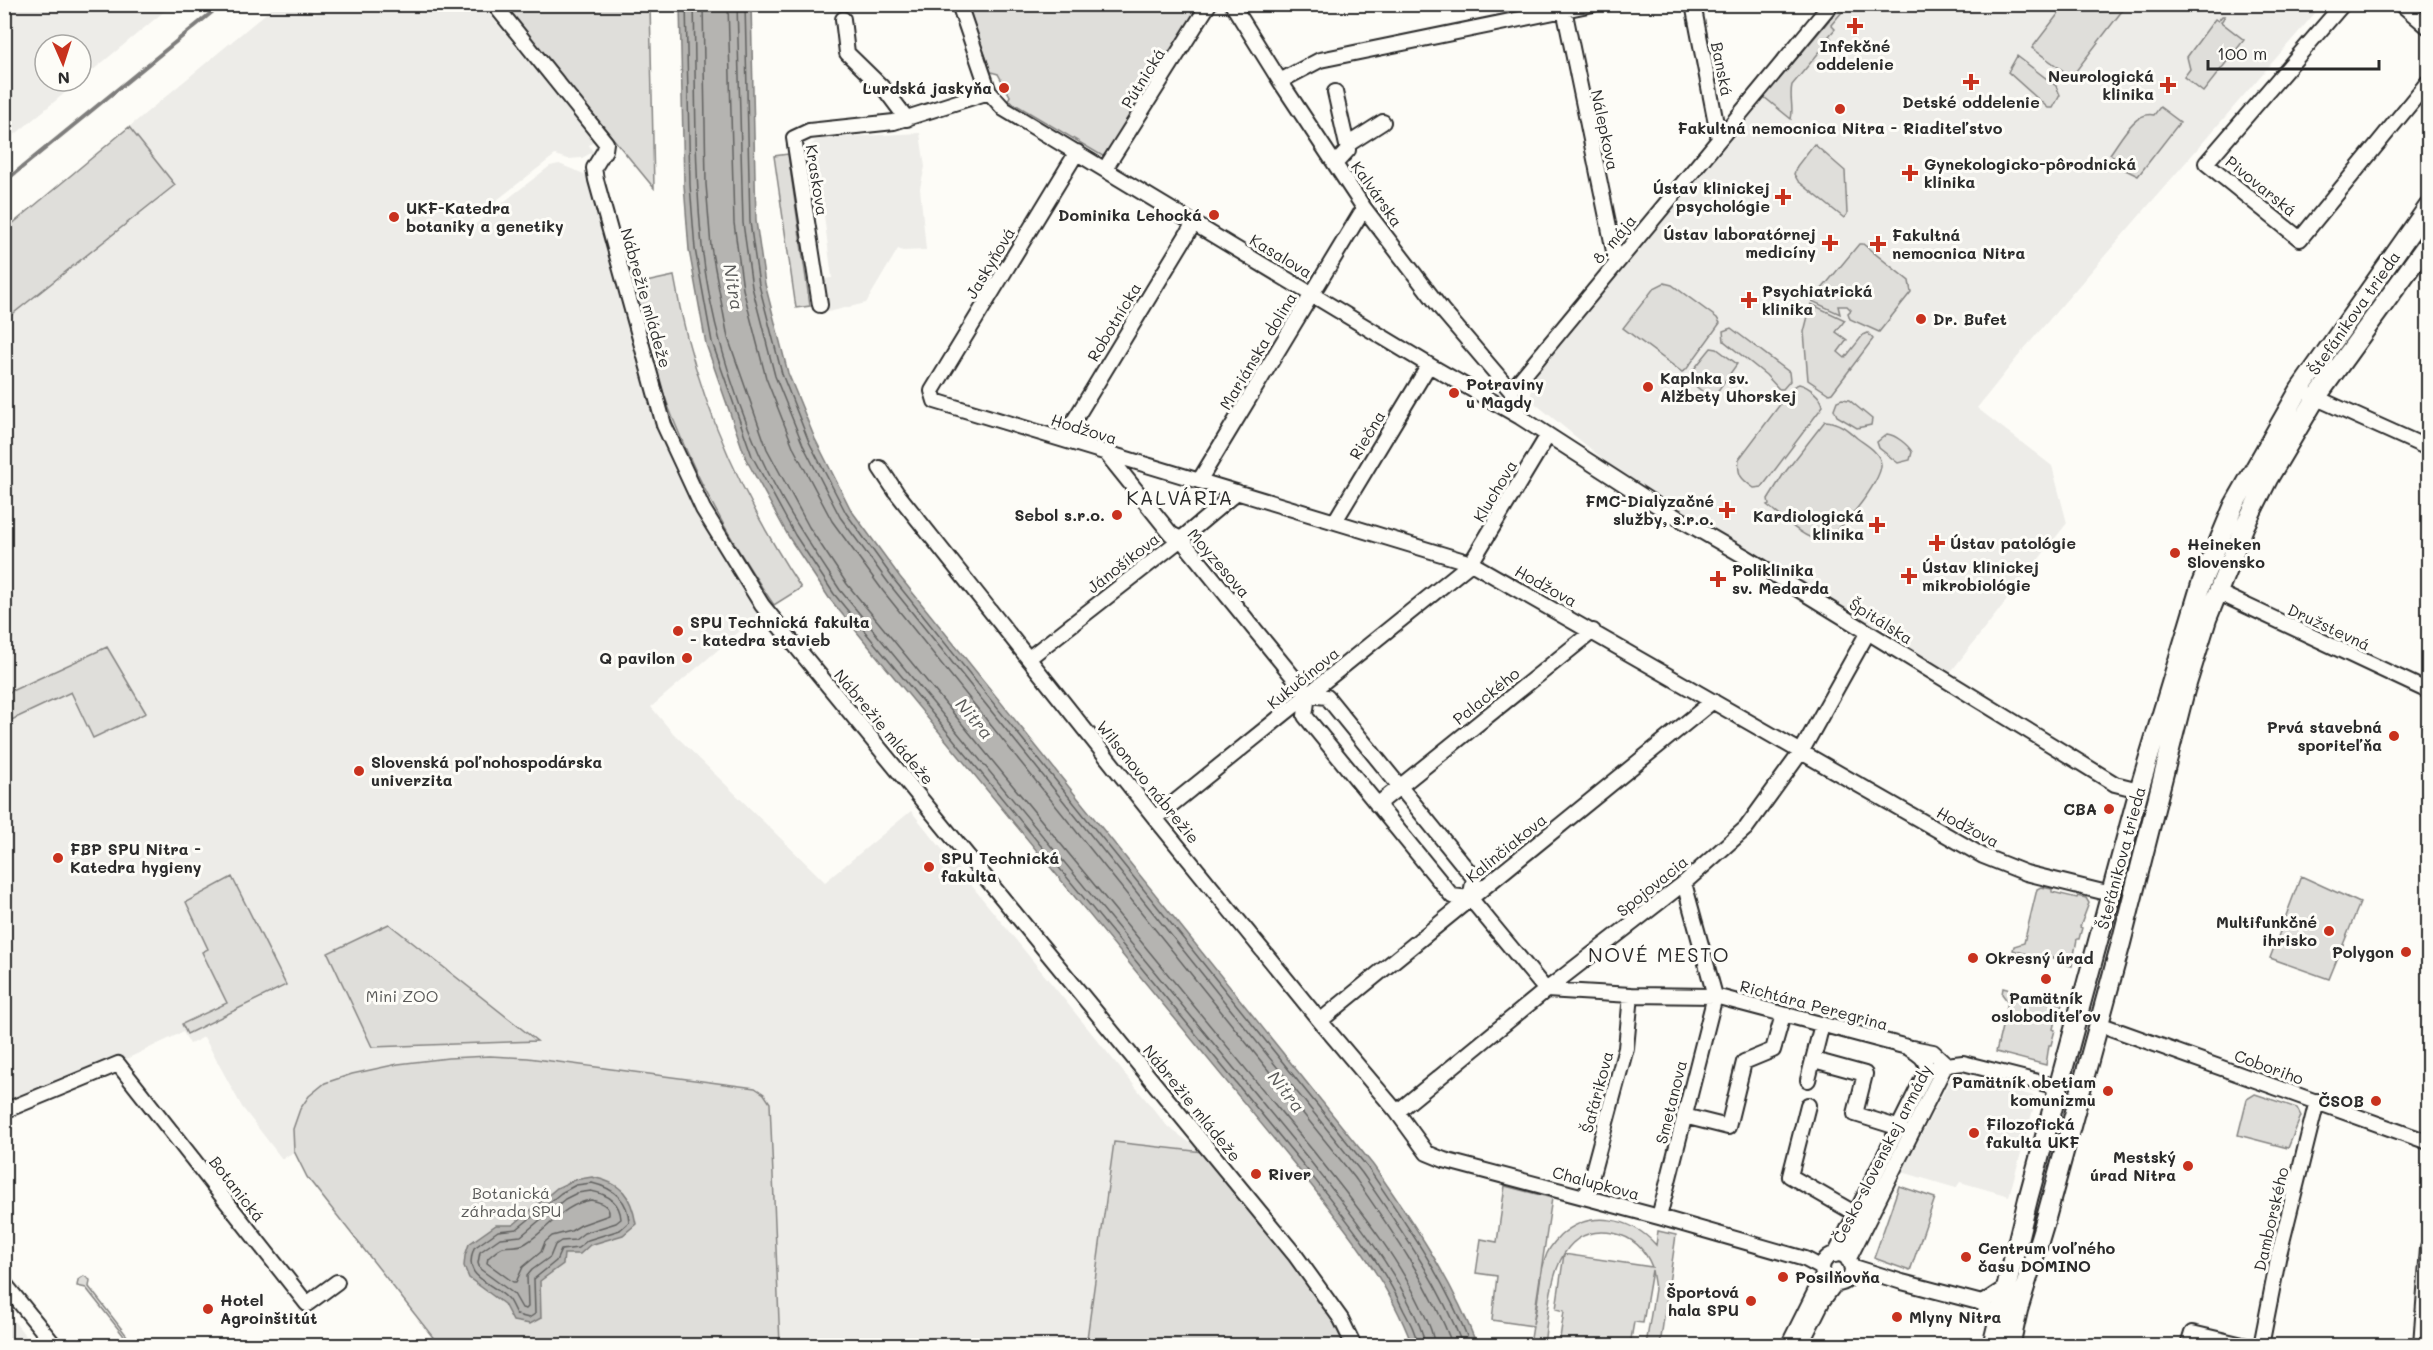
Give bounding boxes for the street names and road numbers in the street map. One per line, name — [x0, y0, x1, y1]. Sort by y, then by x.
street label: Banská — [1707, 40, 1738, 98]
street label: Pútnická — [1116, 44, 1169, 112]
street label: Nálepkova — [1587, 88, 1624, 172]
street label: Kraskova — [801, 143, 833, 217]
street label: Pivovarská — [2222, 151, 2301, 221]
street label: Kalvárska — [1347, 157, 1408, 231]
street label: 8. mája — [1587, 210, 1640, 267]
street label: Jaskyňová — [960, 223, 1019, 302]
street label: Nábrežie mládeže — [616, 226, 676, 370]
street label: Kasalova — [1246, 229, 1316, 282]
street label: Štefánikova trieda — [2303, 247, 2404, 379]
street label: Robotnícka — [1082, 279, 1145, 365]
street label: Mariánska dolina — [1214, 288, 1301, 413]
street label: Riečna — [1344, 406, 1389, 463]
street label: Hodžova — [1049, 409, 1120, 448]
street label: Kluchova — [1468, 456, 1521, 526]
street label: Moyzesova — [1184, 524, 1255, 602]
street label: Jánošíkova — [1082, 528, 1163, 597]
street label: Hodžova — [1511, 560, 1581, 611]
street label: Špitálska — [1846, 593, 1917, 648]
street label: Družstevná — [2285, 598, 2374, 655]
street label: Kukučínova — [1262, 642, 1343, 713]
street label: Palackého — [1448, 662, 1523, 729]
street label: Nábrežie mládeže — [830, 665, 939, 789]
street label: Wilsonovo nábrežie — [1092, 716, 1204, 847]
street label: Štefánikova trieda — [2091, 784, 2150, 931]
street label: Hodžova — [1933, 801, 2003, 852]
street label: Kalinčiakova — [1461, 809, 1550, 887]
street label: Spojovacia — [1612, 850, 1692, 921]
street label: Richtára Peregrina — [1738, 975, 1890, 1034]
street label: Nábrežie mládeže — [1139, 1040, 1246, 1165]
street label: Coboriho — [2232, 1044, 2307, 1089]
street label: Šafárikova — [1576, 1049, 1618, 1135]
street label: Smetanova — [1650, 1058, 1691, 1146]
street label: Česko-slovenskej armády — [1827, 1061, 1936, 1247]
street label: Botanická — [205, 1151, 270, 1226]
street label: Chalupkova — [1550, 1161, 1642, 1204]
street label: Damborského — [2248, 1165, 2293, 1273]

